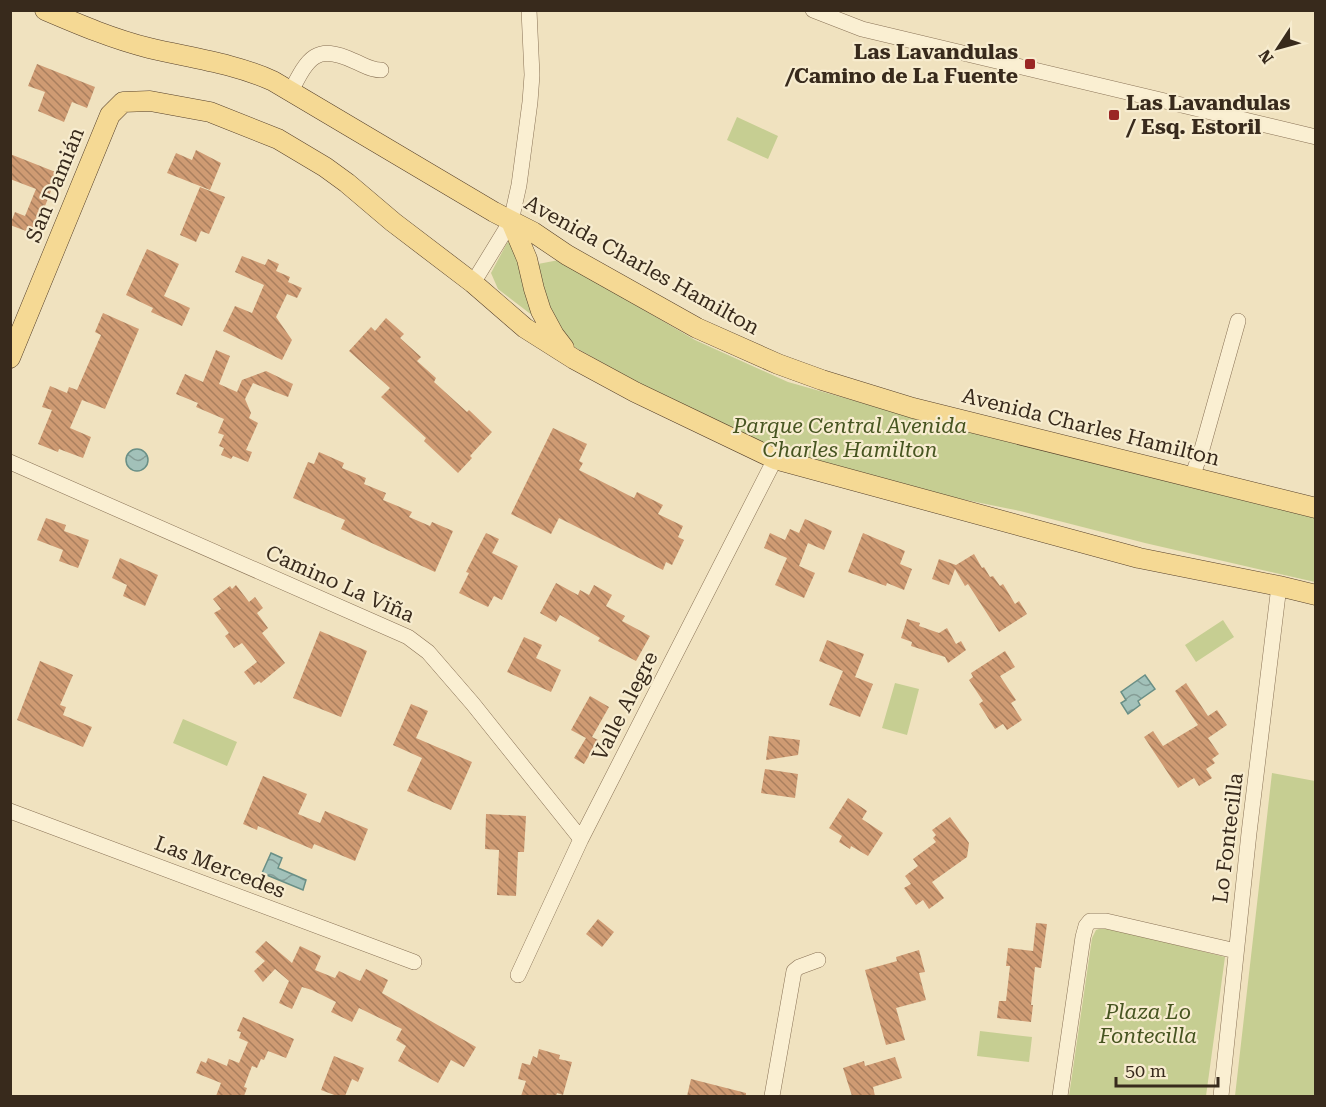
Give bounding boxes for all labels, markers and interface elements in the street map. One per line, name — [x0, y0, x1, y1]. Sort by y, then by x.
north arrow — [1248, 18, 1308, 78]
place label: Las Lavandulas /Camino de La Fuente — [784, 40, 1018, 88]
text: N — [1255, 46, 1278, 67]
marker: Las Lavandulas /Camino de La Fuente — [1023, 57, 1037, 71]
place label: Las Lavandulas / Esq. Estoril — [1125, 91, 1290, 139]
marker: Las Lavandulas / Esq. Estoril — [1107, 108, 1121, 122]
street label: San Damián — [21, 124, 89, 246]
street label: Avenida Charles Hamilton — [520, 190, 764, 340]
street label: Avenida Charles Hamilton — [960, 383, 1223, 471]
park label: Parque Central Avenida Charles Hamilton — [732, 414, 967, 462]
street label: Camino La Viña — [262, 540, 419, 628]
street label: Valle Alegre — [587, 647, 663, 765]
street label: Lo Fontecilla — [1208, 771, 1248, 905]
street label: Las Mercedes — [151, 831, 289, 903]
park label: Plaza Lo Fontecilla — [1098, 1000, 1197, 1048]
scale bar — [1116, 1050, 1218, 1088]
text: 50 m — [1125, 1060, 1166, 1081]

